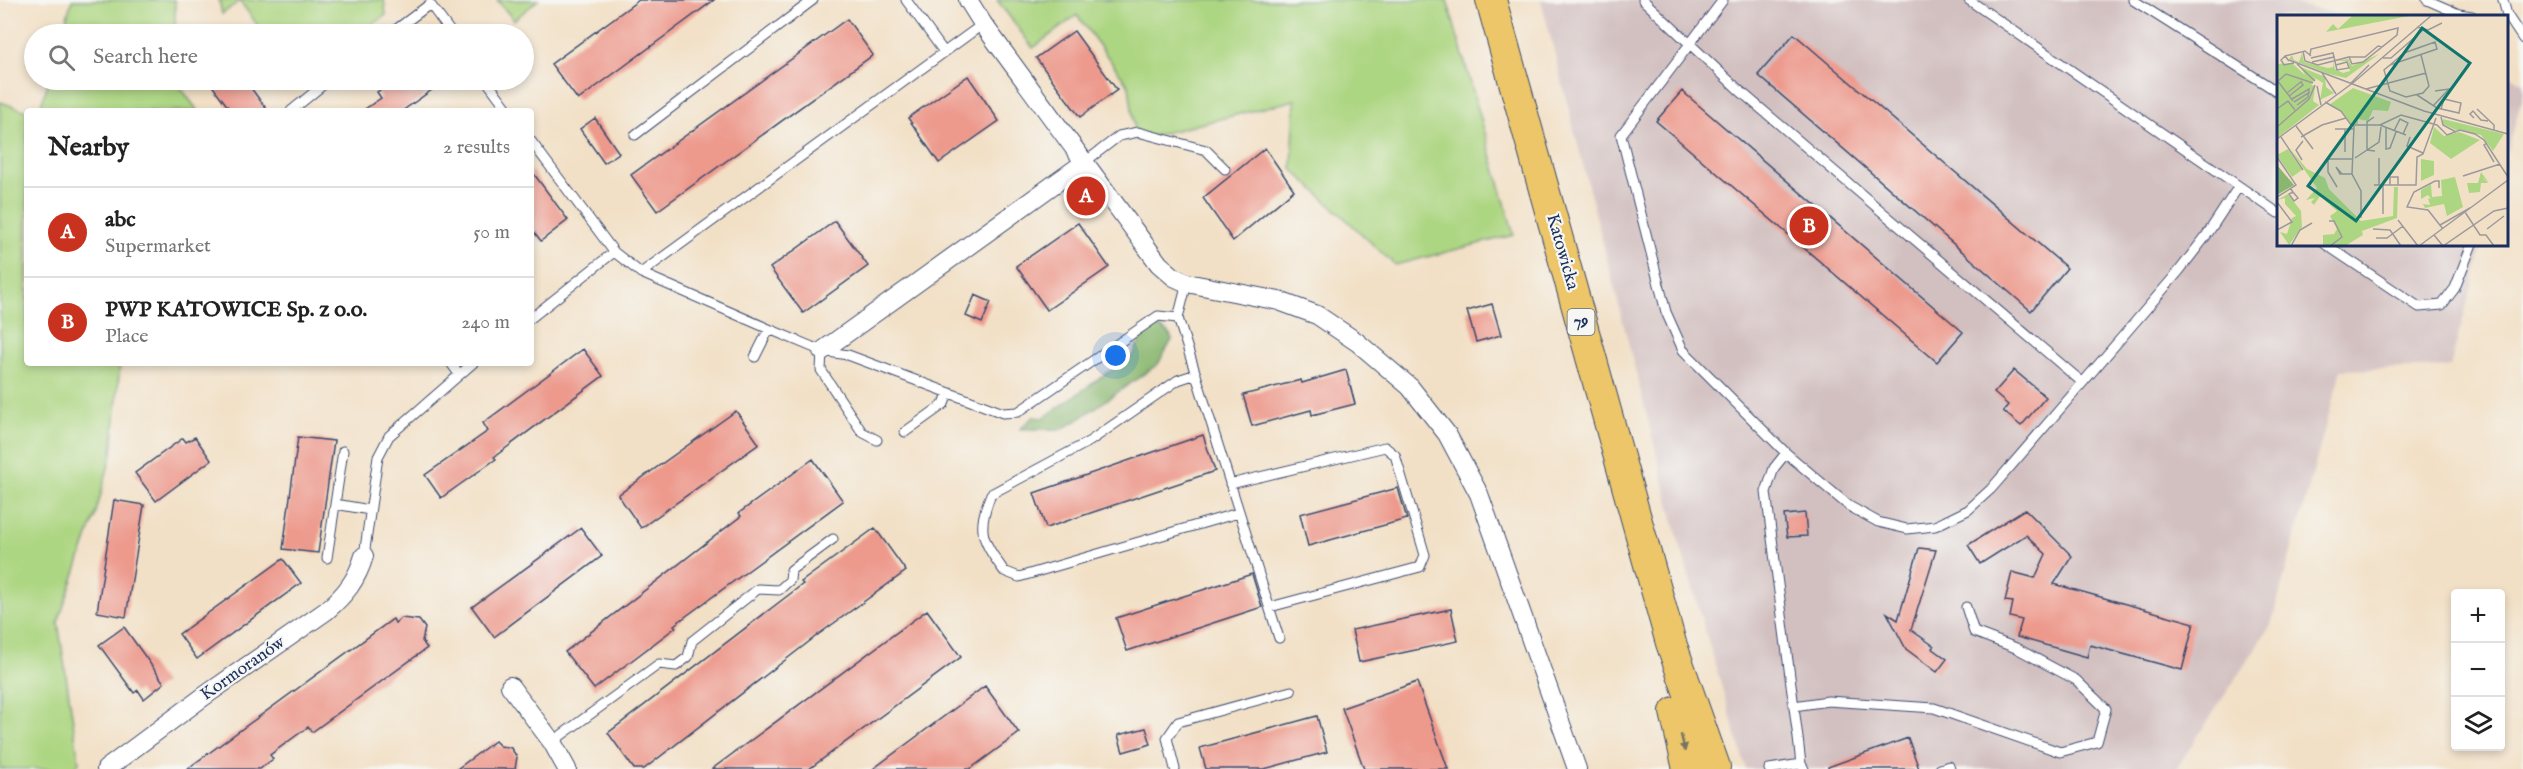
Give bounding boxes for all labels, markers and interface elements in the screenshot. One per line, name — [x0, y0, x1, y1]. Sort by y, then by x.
inset map — [2277, 15, 2508, 246]
search box — [24, 24, 534, 90]
icon: search — [45, 41, 78, 74]
text: Search here — [93, 43, 198, 71]
text: Nearby — [48, 131, 129, 164]
text: 2 results — [443, 135, 510, 160]
pin: A — [1066, 174, 1106, 218]
pin: B — [1790, 204, 1828, 248]
text: abc — [105, 206, 136, 234]
street label: Katowicka — [1540, 211, 1584, 293]
text: A — [61, 220, 74, 245]
text: 50 m — [473, 220, 510, 245]
text: Supermarket — [105, 234, 211, 259]
text: PWP KATOWICE Sp. z o.o. — [105, 296, 367, 324]
road number: 79 — [1568, 309, 1594, 335]
text: B — [61, 310, 74, 335]
text: 240 m — [461, 310, 510, 335]
text: Place — [105, 324, 148, 349]
your location — [1101, 341, 1130, 370]
map controls — [2451, 589, 2505, 751]
button: + — [2451, 589, 2505, 643]
street label: Kormoranów — [196, 631, 291, 707]
button: − — [2451, 643, 2505, 697]
button: layers — [2451, 697, 2505, 751]
one-way arrow — [1679, 734, 1689, 752]

